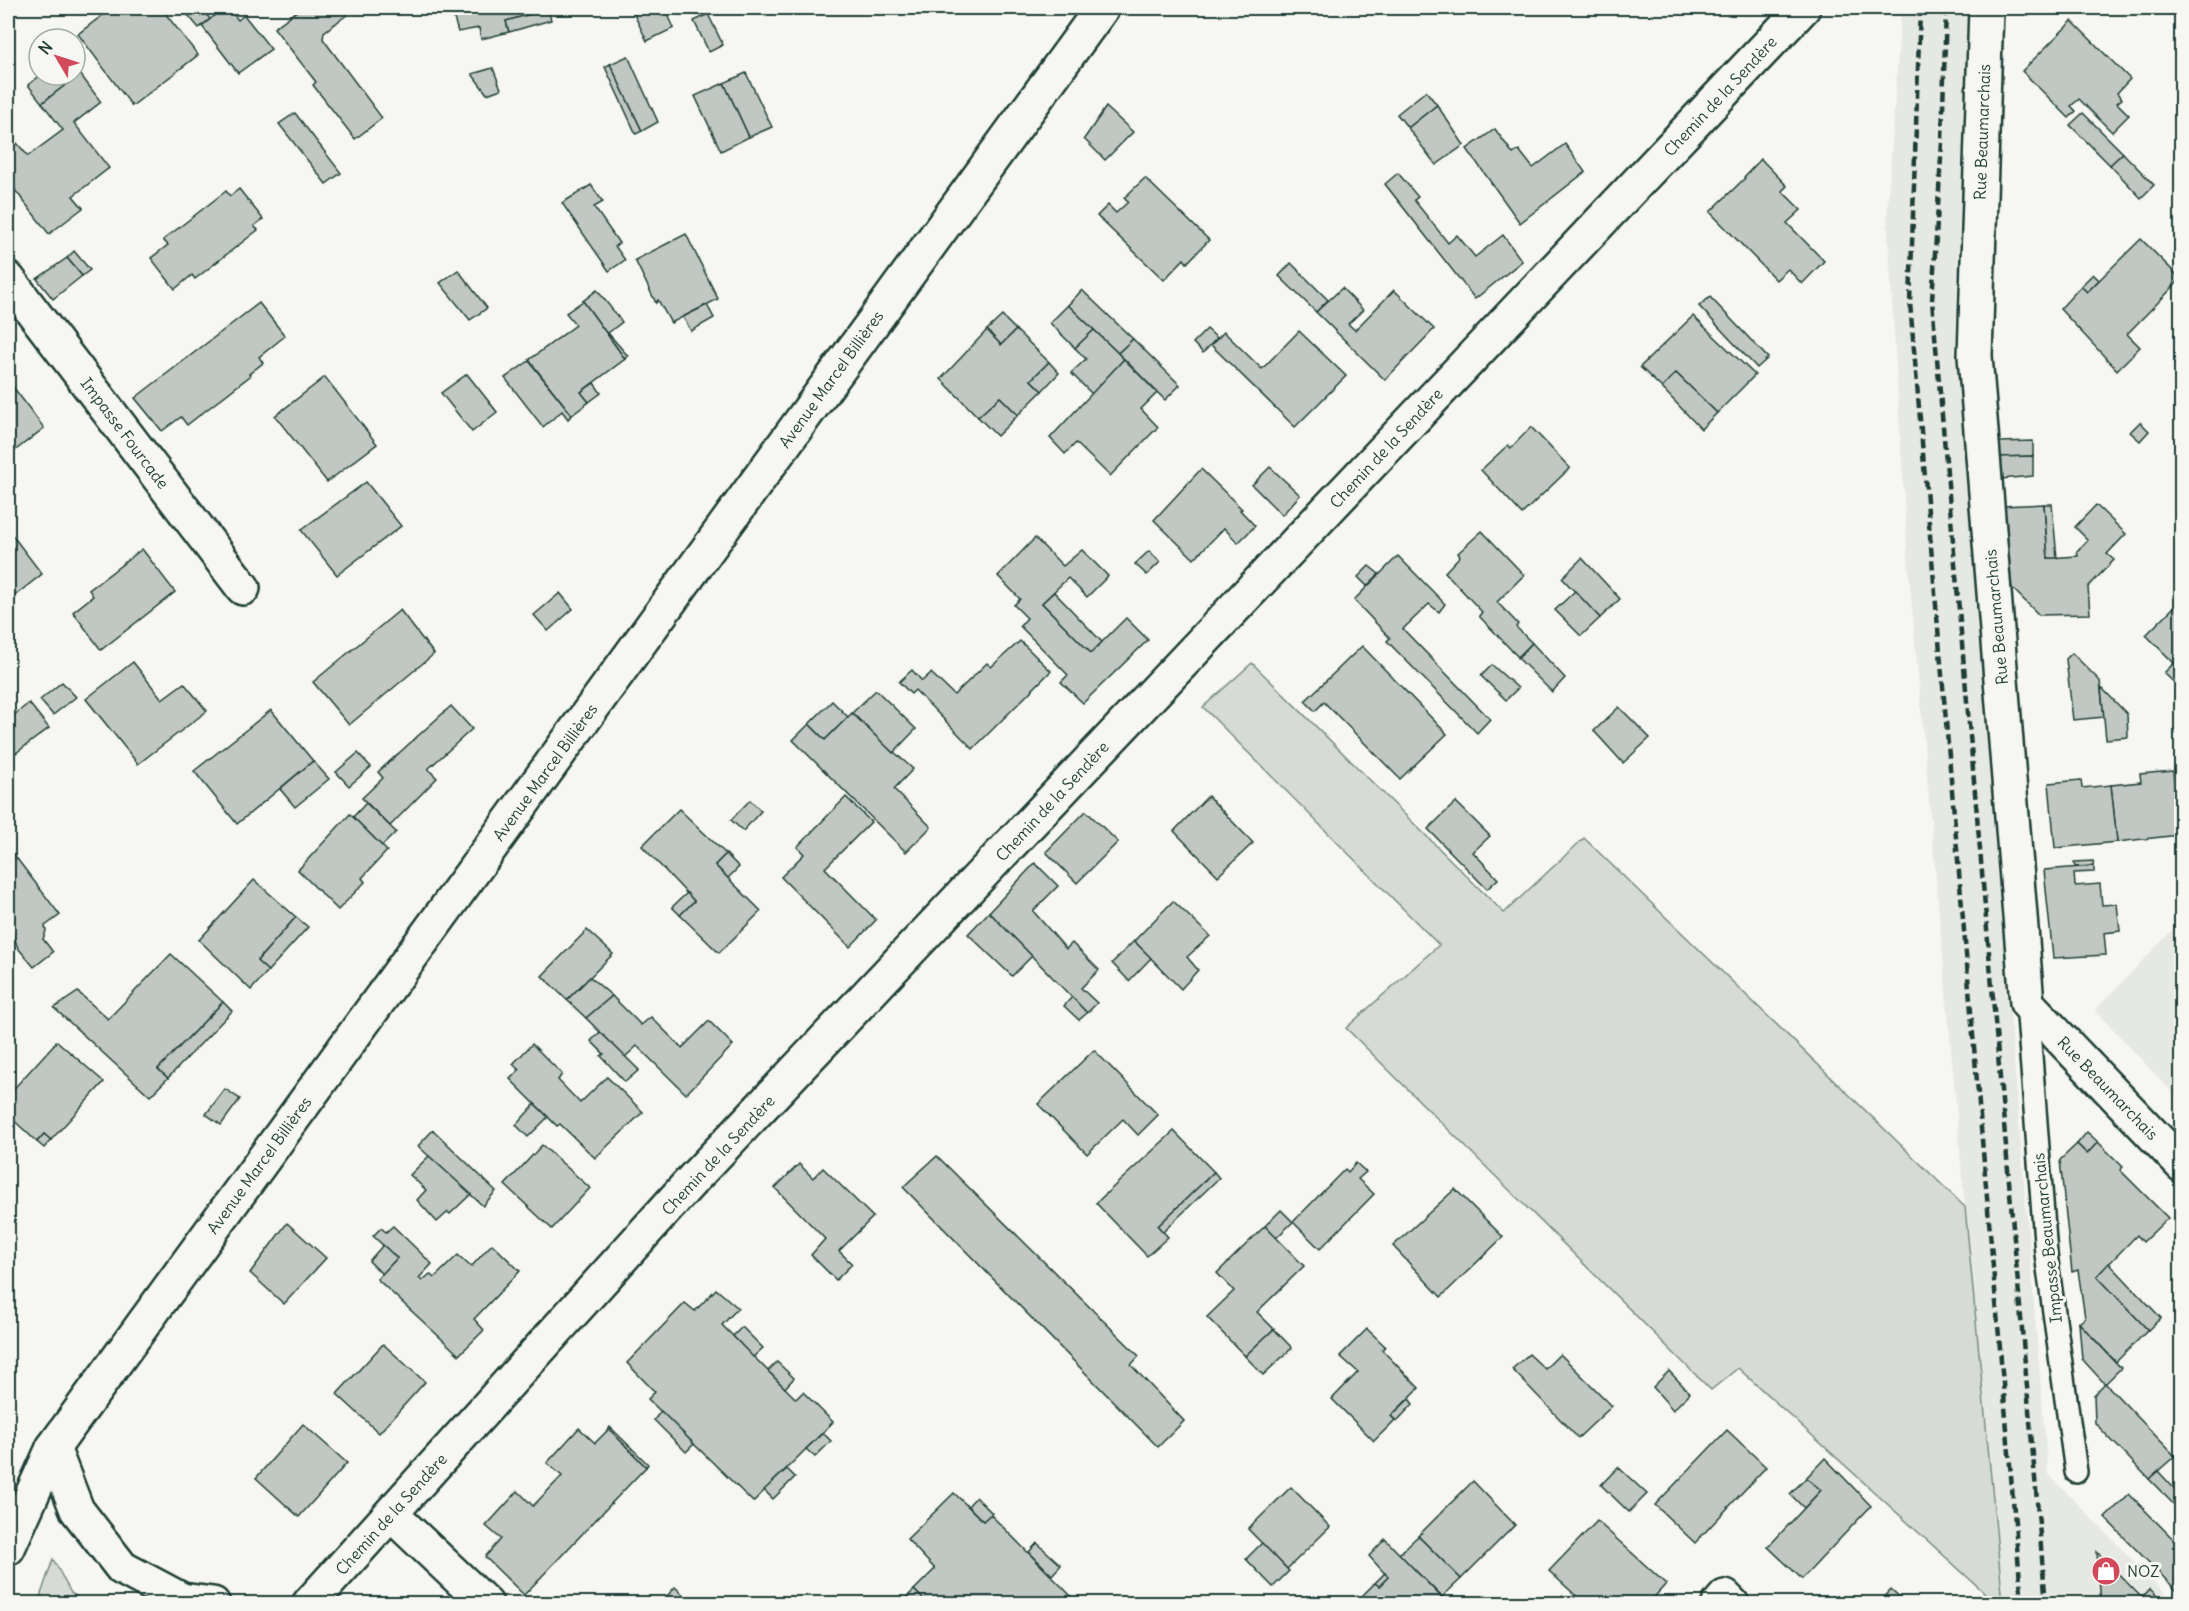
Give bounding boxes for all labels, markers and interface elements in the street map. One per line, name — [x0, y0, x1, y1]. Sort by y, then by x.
north arrow — [27, 27, 87, 87]
street label: Chemin de la Sendère — [1659, 32, 1781, 160]
text: N — [34, 37, 57, 58]
street label: Rue Beaumarchais — [1970, 64, 1994, 200]
street label: Avenue Marcel Billières — [774, 306, 888, 452]
street label: Impasse Fourcade — [77, 373, 173, 493]
street label: Chemin de la Sendère — [1325, 384, 1447, 512]
street label: Rue Beaumarchais — [1980, 548, 2012, 686]
street label: Avenue Marcel Billières — [488, 699, 602, 845]
street label: Chemin de la Sendère — [991, 737, 1113, 865]
street label: Rue Beaumarchais — [2053, 1032, 2163, 1144]
street label: Chemin de la Sendère — [657, 1091, 779, 1219]
street label: Avenue Marcel Billières — [202, 1092, 316, 1238]
street label: Impasse Beaumarchais — [2028, 1152, 2066, 1324]
street label: Chemin de la Sendère — [331, 1449, 451, 1579]
shop icon: NOZ — [2090, 1555, 2122, 1587]
place label: NOZ — [2127, 1561, 2159, 1581]

